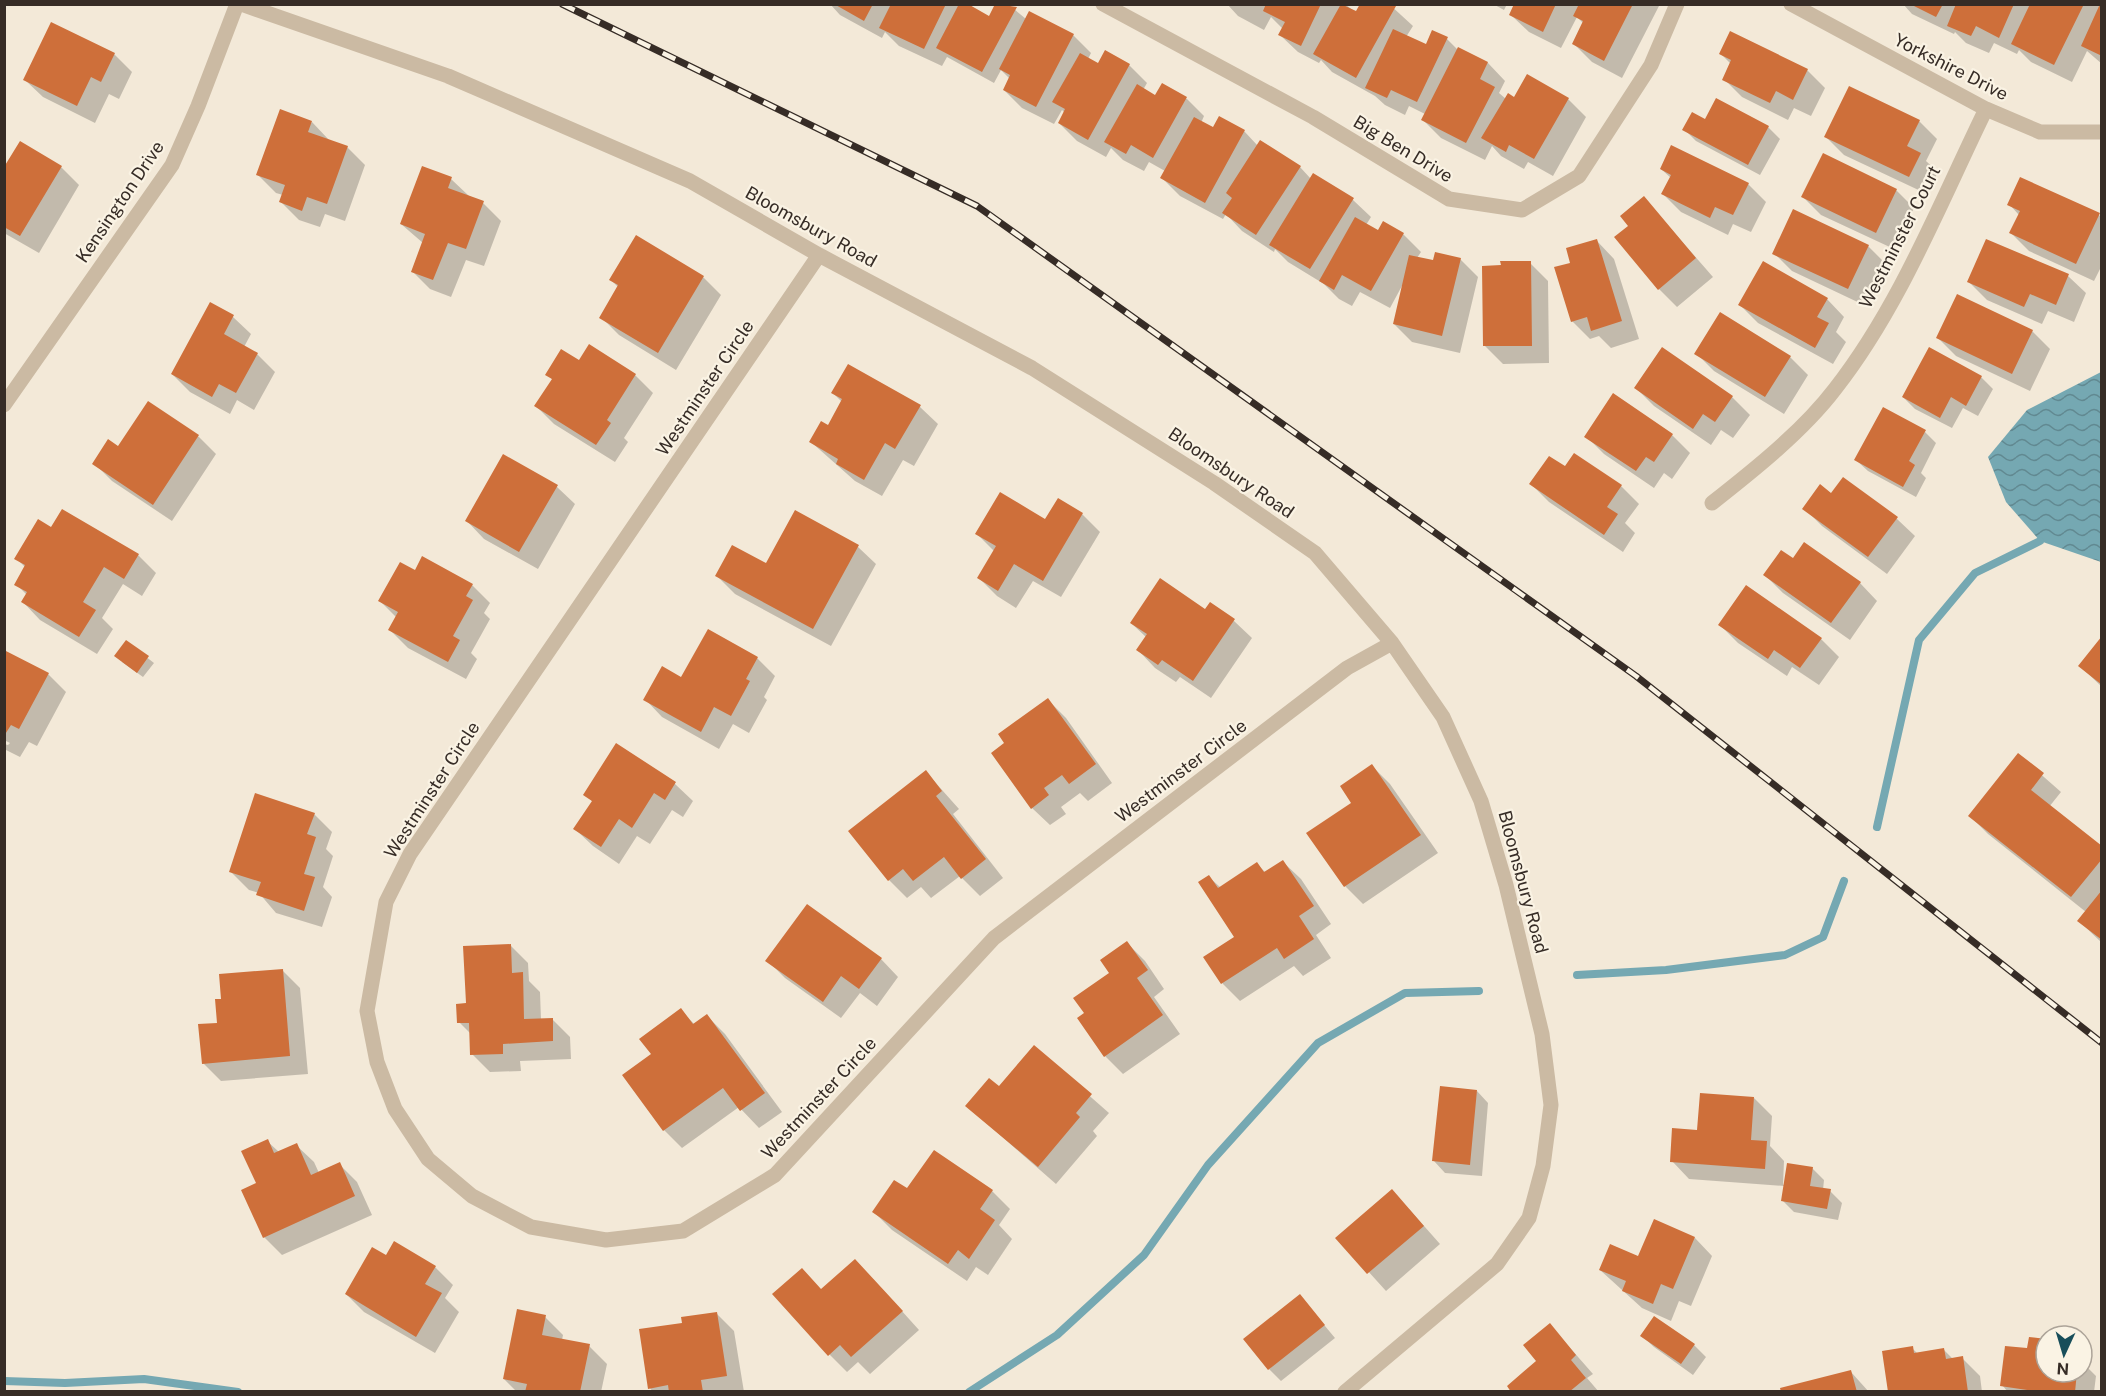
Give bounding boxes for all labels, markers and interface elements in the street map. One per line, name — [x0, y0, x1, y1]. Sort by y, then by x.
street label: Yorkshire Drive — [1891, 29, 2012, 104]
street label: Big Ben Drive — [1350, 111, 1457, 186]
street label: Kensington Drive — [71, 137, 168, 267]
street label: Westminster Court — [1855, 162, 1945, 311]
street label: Bloomsbury Road — [742, 182, 881, 271]
street label: Westminster Circle — [651, 316, 758, 459]
street label: Bloomsbury Road — [1164, 423, 1298, 522]
street label: Westminster Circle — [1111, 714, 1250, 827]
street label: Westminster Circle — [380, 717, 484, 862]
street label: Bloomsbury Road — [1494, 808, 1553, 956]
street label: Westminster Circle — [757, 1032, 880, 1163]
north arrow — [2034, 1324, 2094, 1384]
text: N — [2056, 1359, 2070, 1378]

